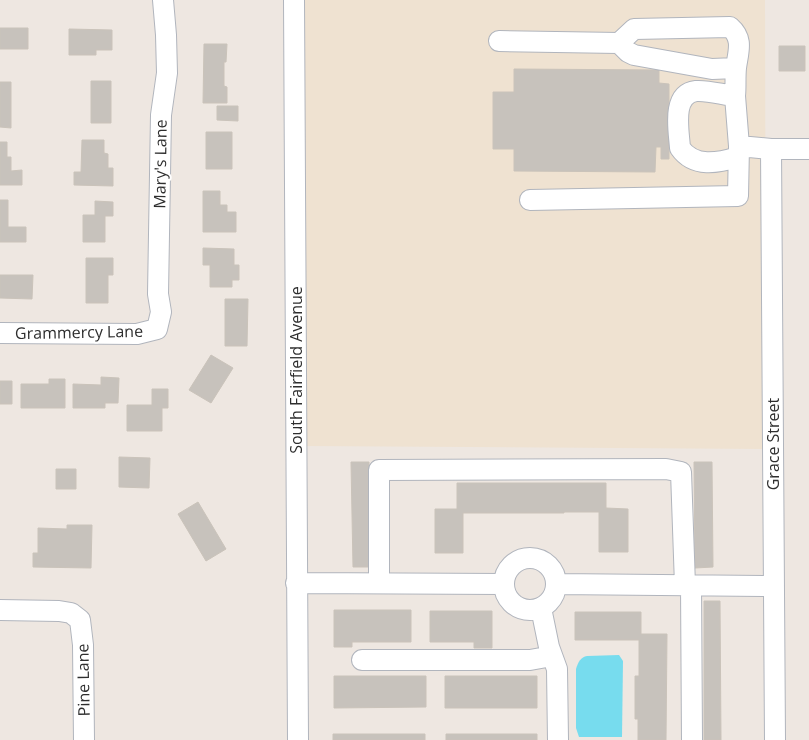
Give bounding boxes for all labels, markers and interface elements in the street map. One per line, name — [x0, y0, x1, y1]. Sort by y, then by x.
street label: Mary's Lane — [148, 119, 172, 209]
street label: South Fairfield Avenue — [285, 286, 307, 454]
street label: Grammercy Lane — [15, 320, 143, 344]
street label: Grace Street — [762, 397, 784, 490]
street label: Pine Lane — [71, 643, 95, 717]

